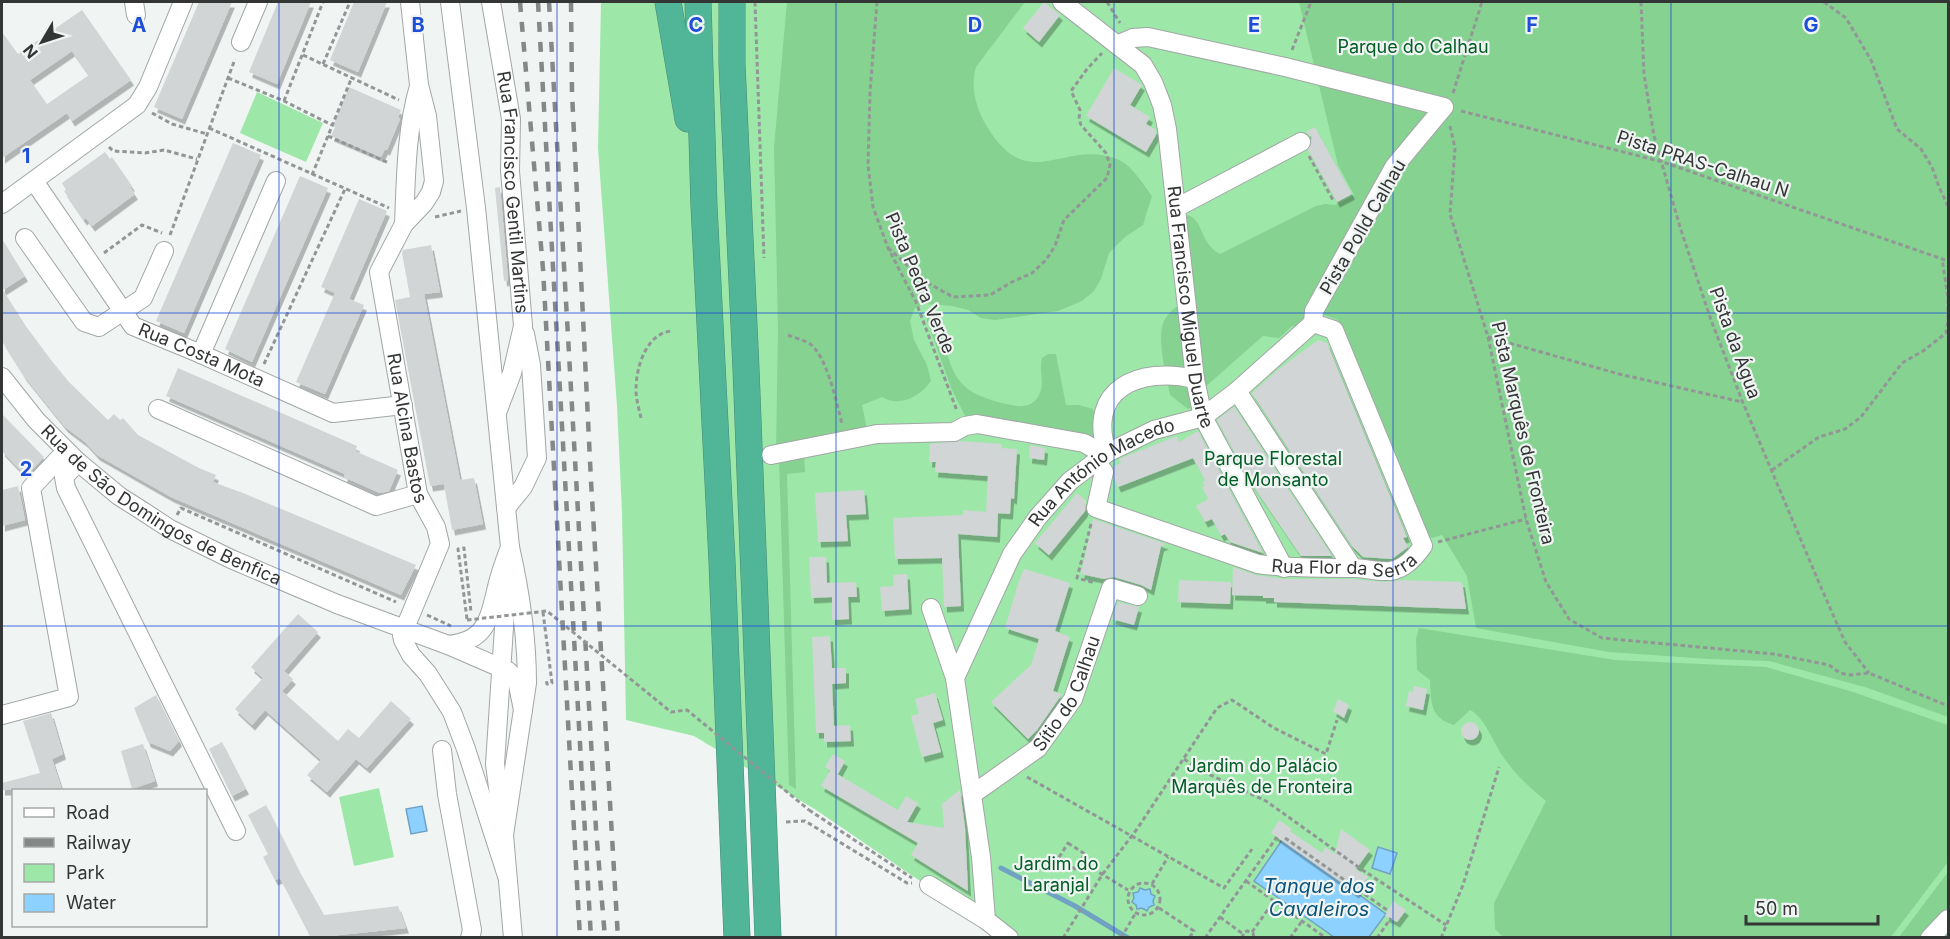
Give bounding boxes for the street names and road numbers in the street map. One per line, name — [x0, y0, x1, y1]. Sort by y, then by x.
street label: Rua Francisco Gentil Martins — [493, 69, 533, 314]
street label: Pista PRAS-Calhau N — [1615, 126, 1792, 201]
street label: Pista Polld Calhau — [1315, 155, 1410, 298]
street label: Rua Francisco Miguel Duarte — [1163, 185, 1218, 432]
street label: Pista Pedra Verde — [881, 209, 960, 357]
street label: Pista da Água — [1706, 284, 1766, 401]
street label: Rua Costa Mota — [136, 318, 268, 391]
street label: Pista Marquês de Fronteira — [1488, 319, 1559, 546]
street label: Rua Alcina Bastos — [383, 351, 432, 507]
street label: Rua António Macedo — [1024, 414, 1177, 530]
street label: Rua de São Domingos de Benfica — [37, 420, 285, 589]
street label: Rua Flor da Serra — [1271, 549, 1421, 581]
street label: Sítio do Calhau — [1028, 633, 1104, 755]

